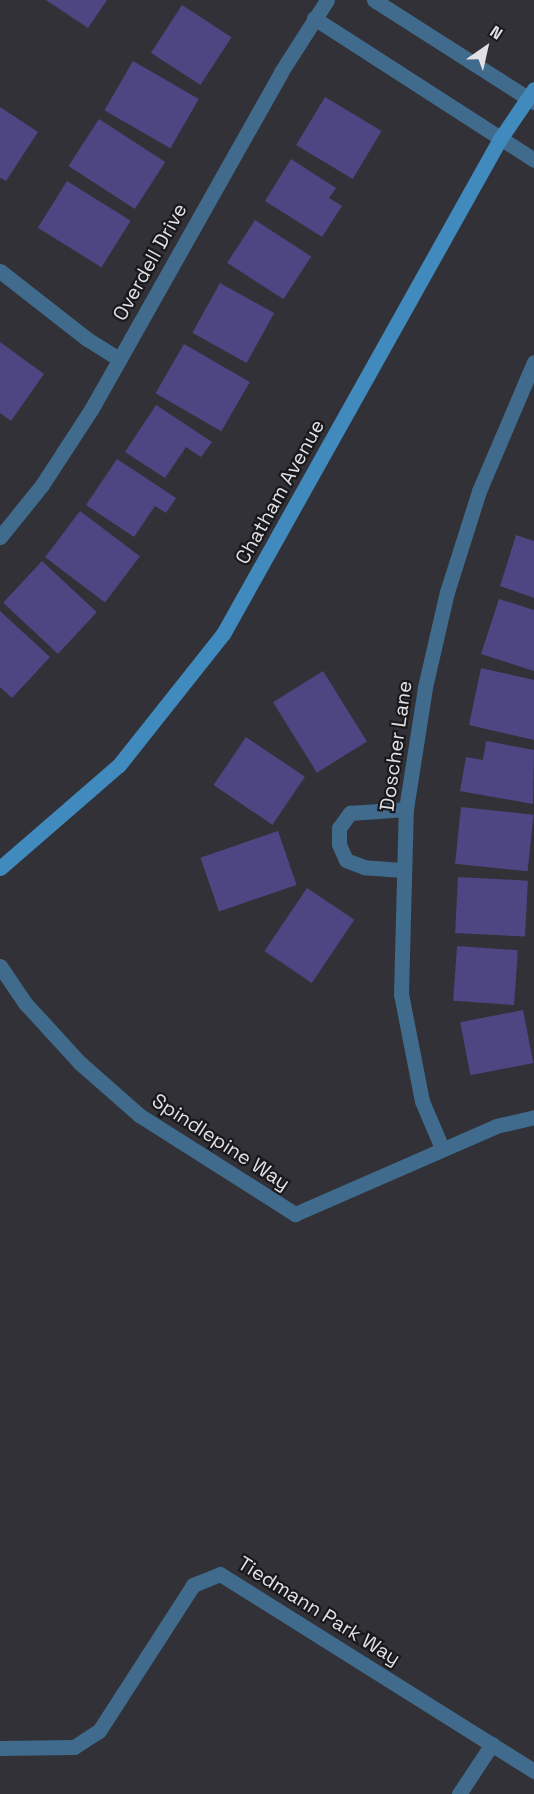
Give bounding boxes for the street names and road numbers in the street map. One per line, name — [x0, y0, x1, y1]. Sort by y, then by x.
street label: Overdell Drive — [108, 199, 192, 325]
street label: Chatham Avenue — [230, 415, 330, 569]
street label: Doscher Lane — [375, 679, 417, 813]
street label: Spindlepine Way — [147, 1088, 295, 1196]
street label: Tiedmann Park Way — [233, 1551, 405, 1671]

